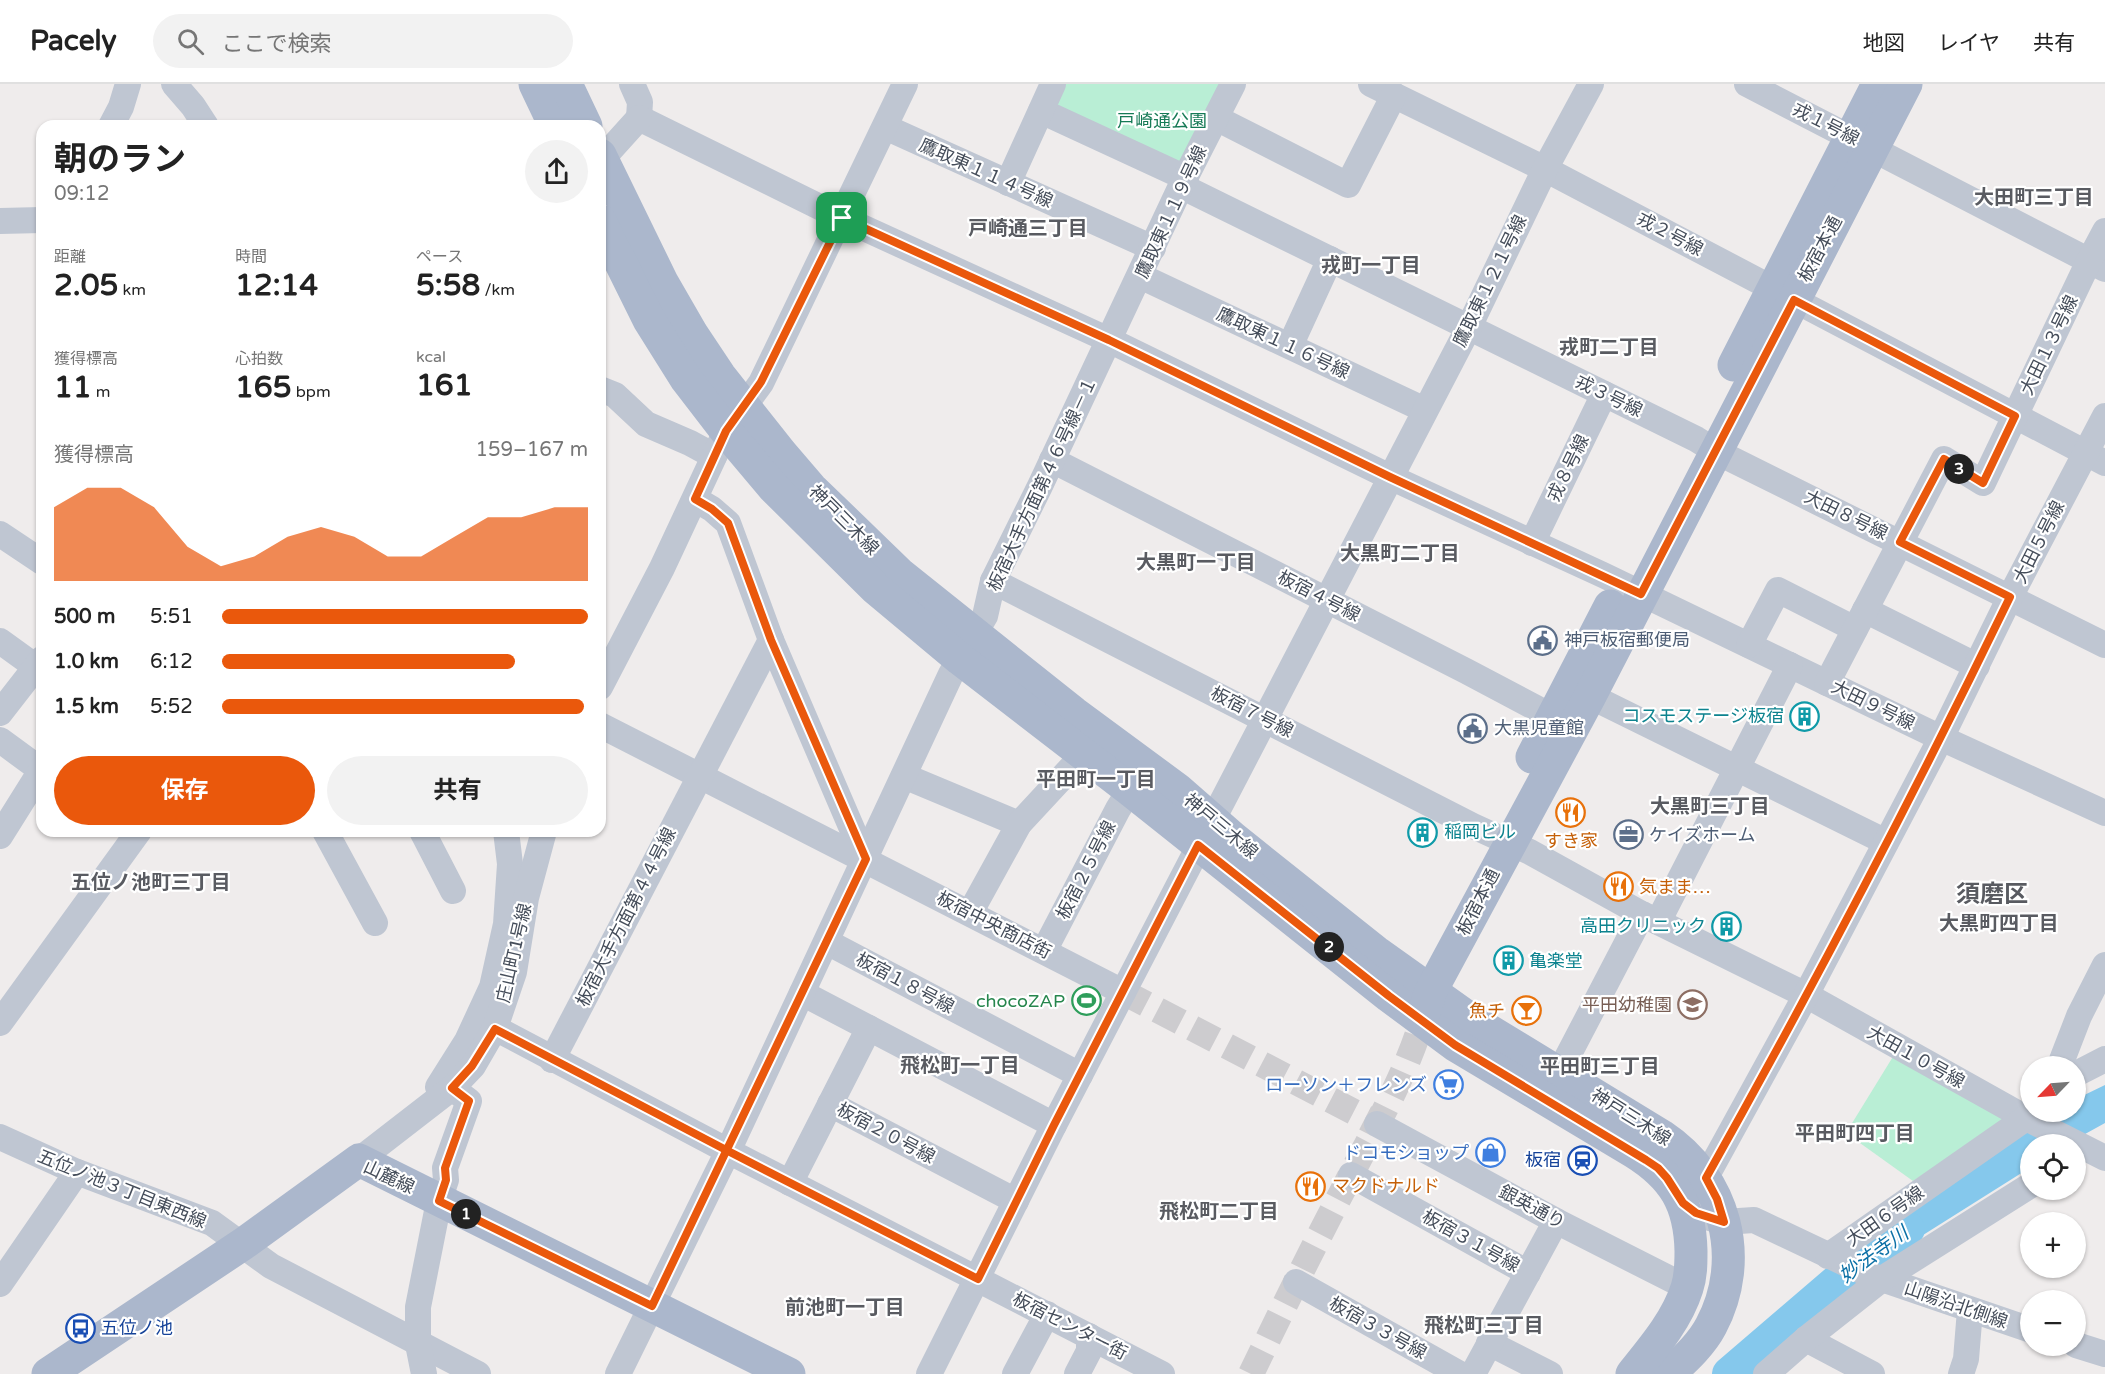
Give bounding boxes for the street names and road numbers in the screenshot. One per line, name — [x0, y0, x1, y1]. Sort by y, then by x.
street label: 戎１号線 — [1789, 98, 1863, 150]
street label: 鷹取東１１４号線 — [916, 134, 1056, 212]
street label: 鷹取東１１９号線 — [1131, 142, 1211, 282]
street label: 戎２号線 — [1633, 207, 1707, 261]
street label: 鷹取東１２１号線 — [1449, 211, 1531, 351]
street label: 板宿本通 — [1793, 212, 1847, 286]
street label: 大田１３号線 — [2015, 292, 2083, 398]
street label: 鷹取東１１６号線 — [1213, 303, 1353, 383]
street label: 戎３号線 — [1572, 370, 1646, 422]
street label: 板宿大手方面第４６号線－１ — [983, 373, 1101, 595]
street label: 戎８号線 — [1542, 431, 1594, 505]
street label: 神戸三木線 — [804, 480, 884, 560]
street label: 大田８号線 — [1801, 485, 1891, 545]
street label: 大田５号線 — [2009, 497, 2069, 587]
street label: 板宿４号線 — [1274, 566, 1364, 626]
street label: 大田９号線 — [1828, 675, 1918, 735]
street label: 板宿７号線 — [1207, 682, 1297, 742]
street label: 神戸三木線 — [1179, 789, 1263, 863]
street label: 板宿２５号線 — [1052, 817, 1120, 923]
street label: 板宿大手方面第４４号線 — [571, 824, 681, 1010]
street label: 板宿本通 — [1452, 865, 1504, 939]
street label: 板宿中央商店街 — [933, 887, 1055, 963]
street label: 庄山町1号線 — [492, 901, 536, 1005]
street label: 板宿１８号線 — [852, 948, 958, 1018]
street label: 大田１０号線 — [1863, 1021, 1969, 1093]
street label: 神戸三木線 — [1587, 1084, 1675, 1150]
street label: 板宿２０号線 — [833, 1098, 939, 1168]
street label: 五位ノ池３丁目東西線 — [34, 1145, 210, 1233]
street label: 山麓線 — [360, 1156, 418, 1198]
street label: 銀英通り — [1495, 1180, 1569, 1234]
street label: 大田６号線 — [1842, 1181, 1928, 1251]
street label: 板宿３１号線 — [1418, 1205, 1524, 1277]
street label: 山陽沿北側線 — [1901, 1277, 2011, 1333]
street label: 板宿センター街 — [1009, 1288, 1131, 1364]
street label: 板宿３３号線 — [1325, 1292, 1431, 1364]

